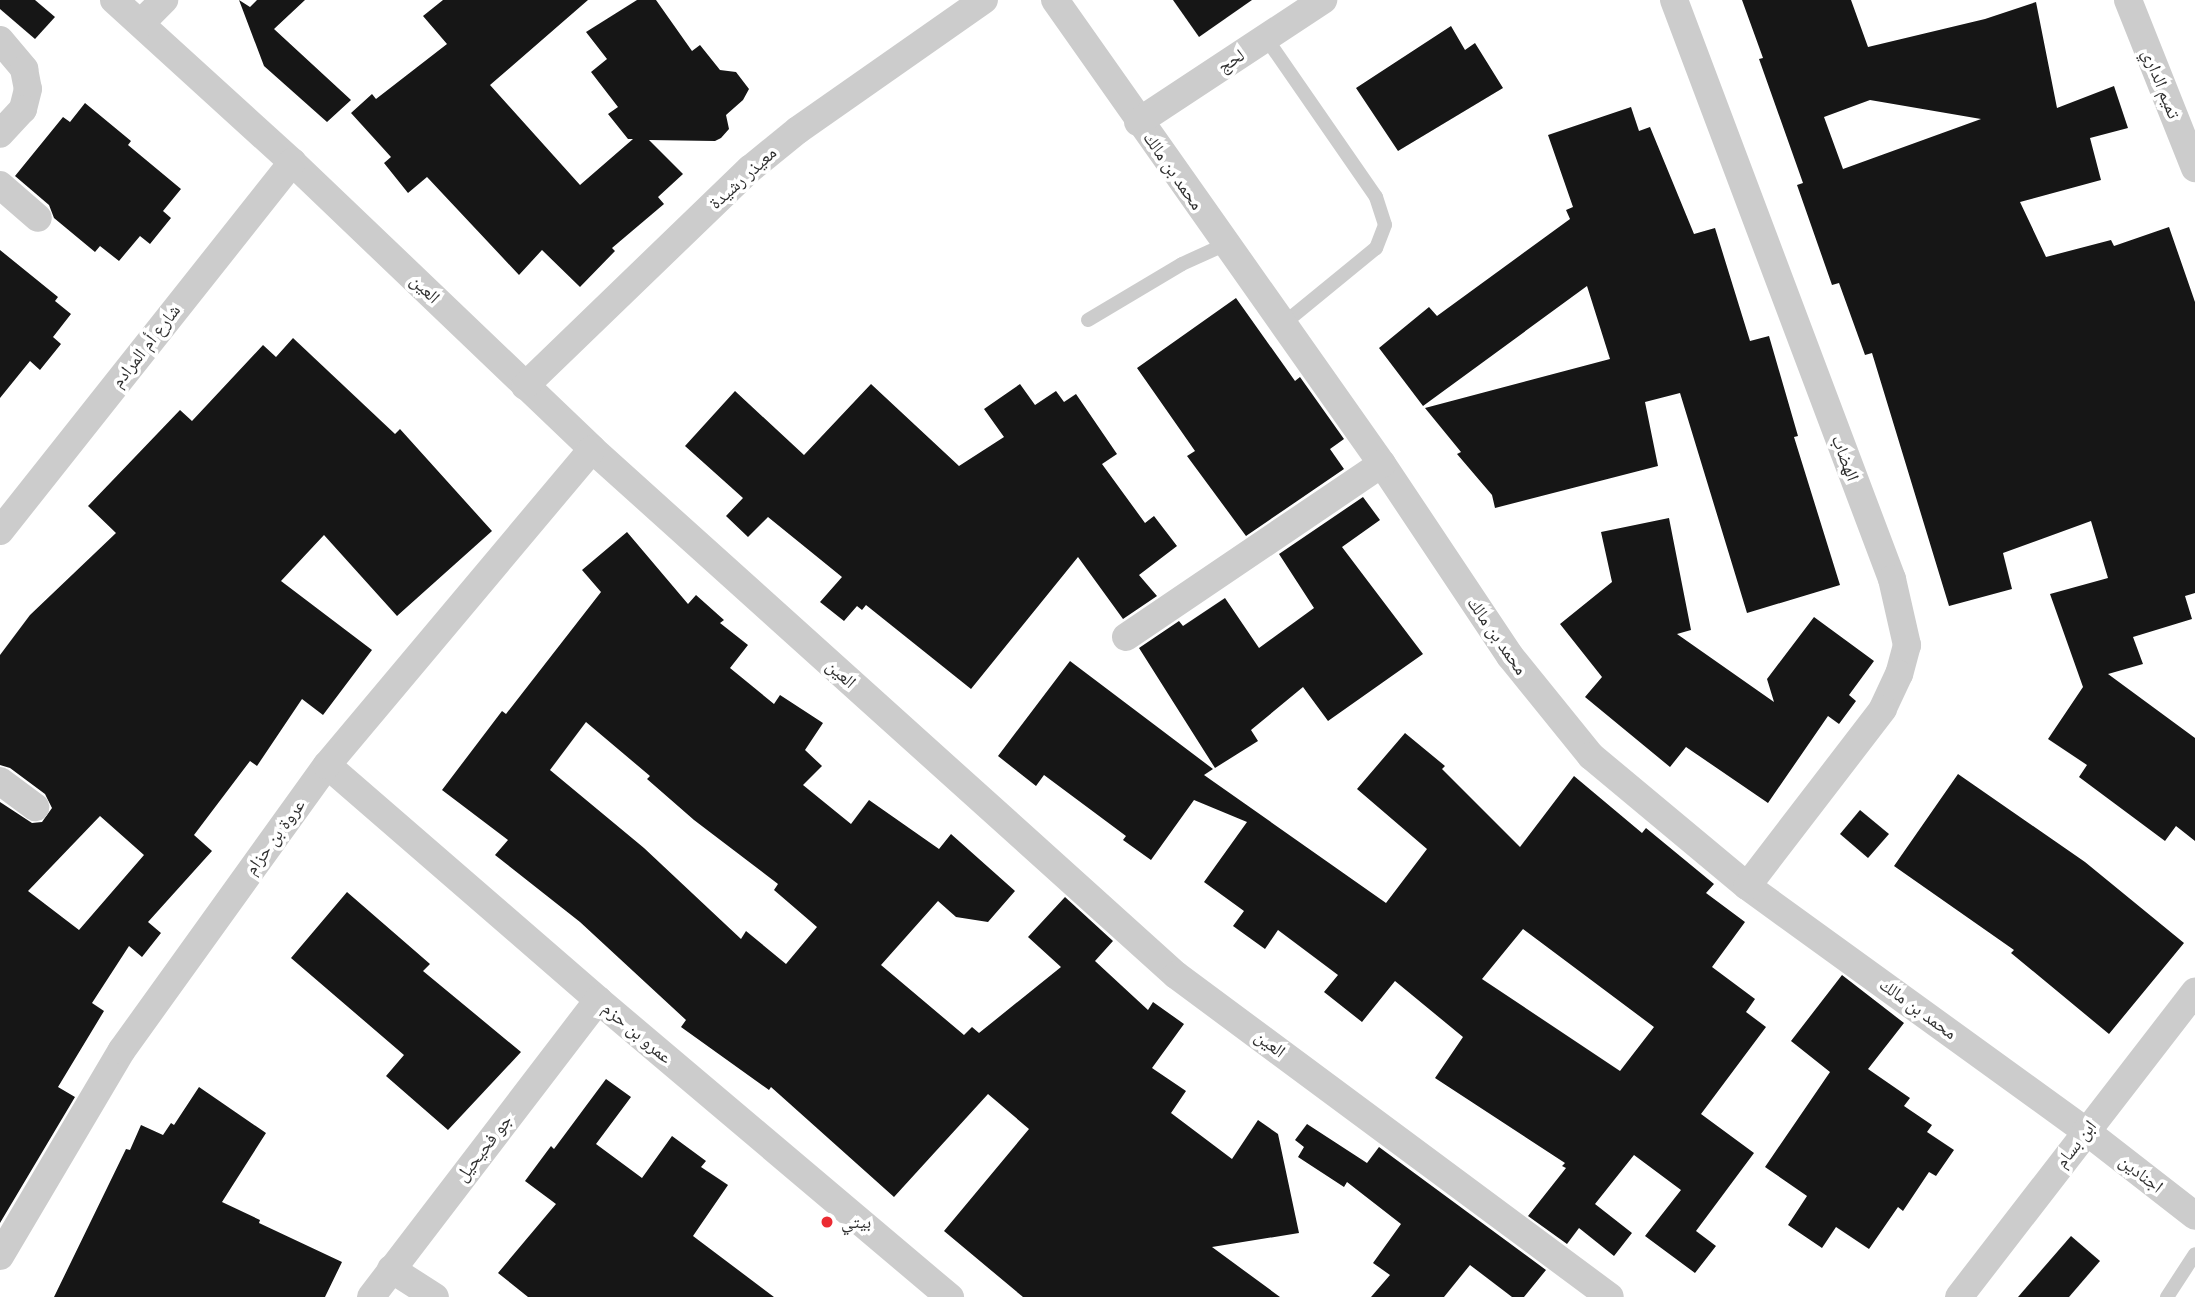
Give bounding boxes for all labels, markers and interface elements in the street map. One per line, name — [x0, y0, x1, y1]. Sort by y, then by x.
street label: لحج — [1213, 44, 1249, 78]
street label: تميم الداري — [2137, 46, 2185, 122]
street label: محمد بن مالك — [1138, 128, 1208, 214]
street label: معيذر رشيدة — [705, 142, 781, 214]
street label: العين — [406, 270, 444, 308]
street label: شارع أم المرادم — [107, 300, 185, 392]
street label: الهضاب — [1826, 432, 1864, 484]
street label: محمد بن مالك — [1462, 593, 1532, 679]
street label: العين — [822, 655, 860, 693]
street label: عروة بن حزام — [240, 795, 310, 879]
street label: محمد بن مالك — [1875, 974, 1961, 1044]
street label: عمرو بن حزم — [598, 998, 676, 1068]
street label: العين — [1250, 1026, 1290, 1062]
street label: جو فحيحيل — [451, 1110, 517, 1186]
street label: ابن بسام — [2051, 1116, 2101, 1172]
street label: اجنادين — [2115, 1150, 2167, 1198]
place label: بيتي — [841, 1211, 871, 1233]
marker: بيتي — [819, 1214, 835, 1230]

